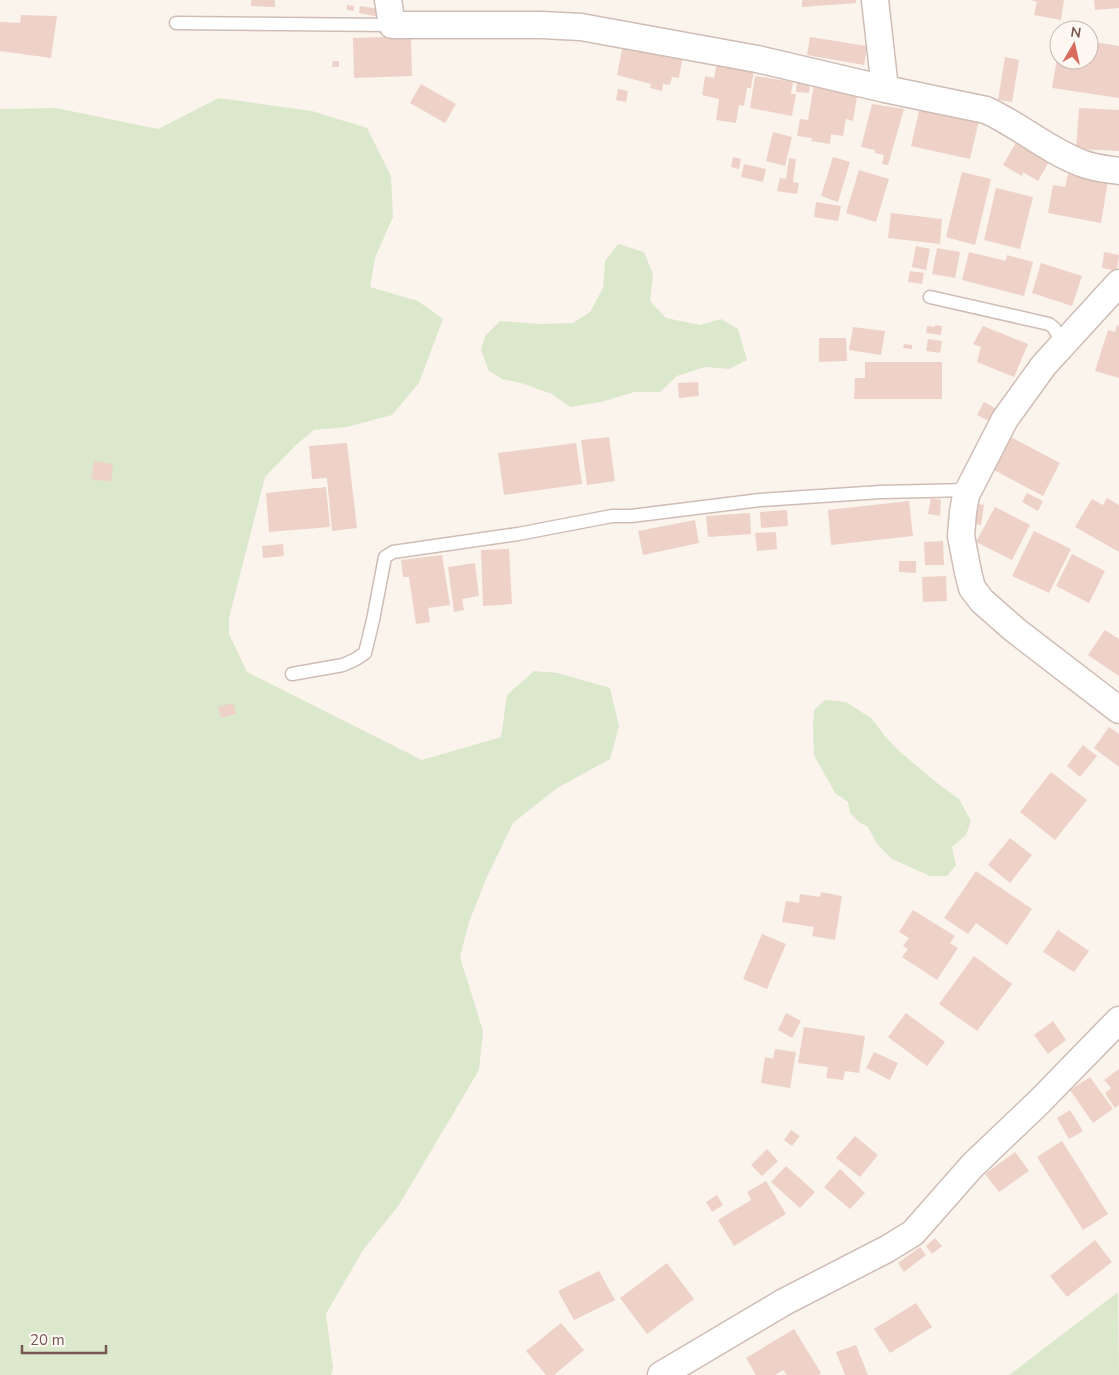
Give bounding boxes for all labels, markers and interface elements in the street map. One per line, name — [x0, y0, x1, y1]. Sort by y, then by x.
north arrow — [1049, 20, 1099, 70]
text: N — [1069, 22, 1083, 43]
scale bar — [22, 1322, 106, 1354]
text: 20 m — [30, 1330, 65, 1350]

